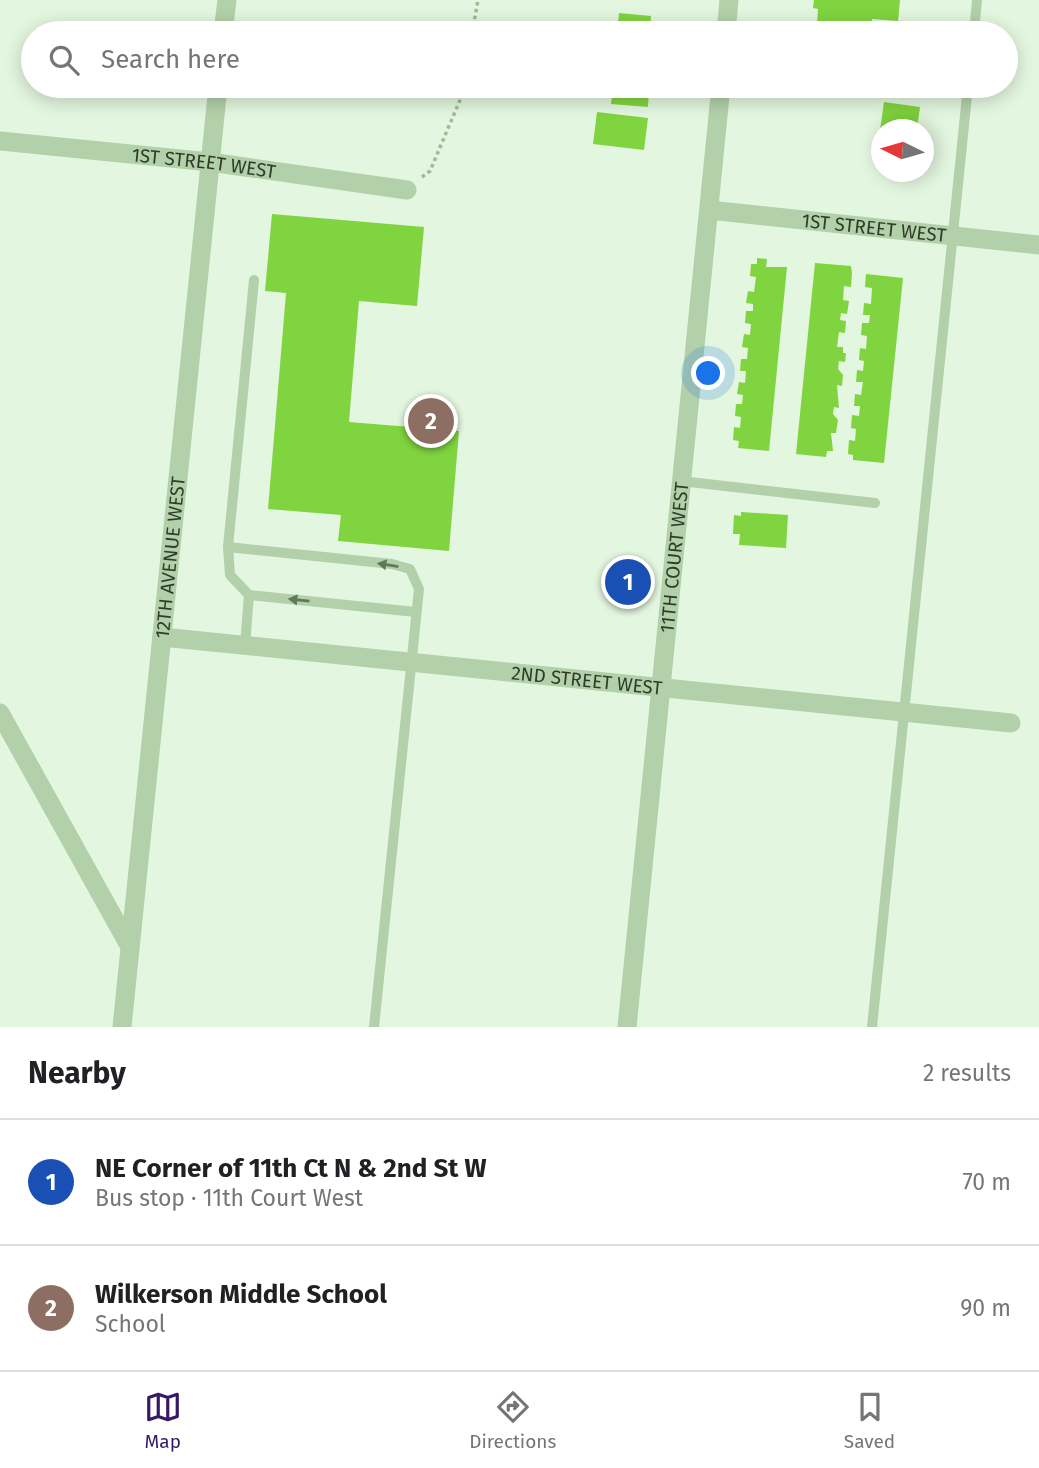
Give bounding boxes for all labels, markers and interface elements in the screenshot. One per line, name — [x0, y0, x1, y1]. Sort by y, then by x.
search box — [21, 21, 1018, 98]
icon: search — [45, 41, 83, 79]
text: Search here — [101, 44, 240, 75]
north arrow — [871, 119, 934, 182]
street label: 1ST STREET WEST — [131, 143, 278, 183]
street label: 1ST STREET WEST — [801, 209, 947, 247]
your location — [691, 356, 725, 390]
pin: 2 — [408, 395, 454, 447]
street label: 12TH AVENUE WEST — [151, 475, 190, 640]
street label: 11TH COURT WEST — [655, 481, 693, 634]
pin: 1 — [605, 556, 651, 608]
one-way arrow — [377, 559, 399, 570]
one-way arrow — [288, 594, 310, 605]
street label: 2ND STREET WEST — [510, 661, 664, 700]
text: Nearby — [28, 1055, 126, 1091]
text: 2 results — [923, 1059, 1011, 1087]
text: NE Corner of 11th Ct N & 2nd St W — [95, 1153, 487, 1184]
text: 1 — [46, 1168, 56, 1196]
text: 70 m — [962, 1168, 1011, 1196]
text: Bus stop · 11th Court West — [95, 1184, 363, 1212]
text: Wilkerson Middle School — [95, 1279, 387, 1310]
text: 2 — [45, 1294, 57, 1322]
text: 90 m — [960, 1294, 1011, 1322]
text: School — [95, 1310, 166, 1338]
tab: Map — [144, 1388, 182, 1453]
tab: Directions — [469, 1388, 556, 1453]
tab: Saved — [844, 1388, 895, 1453]

